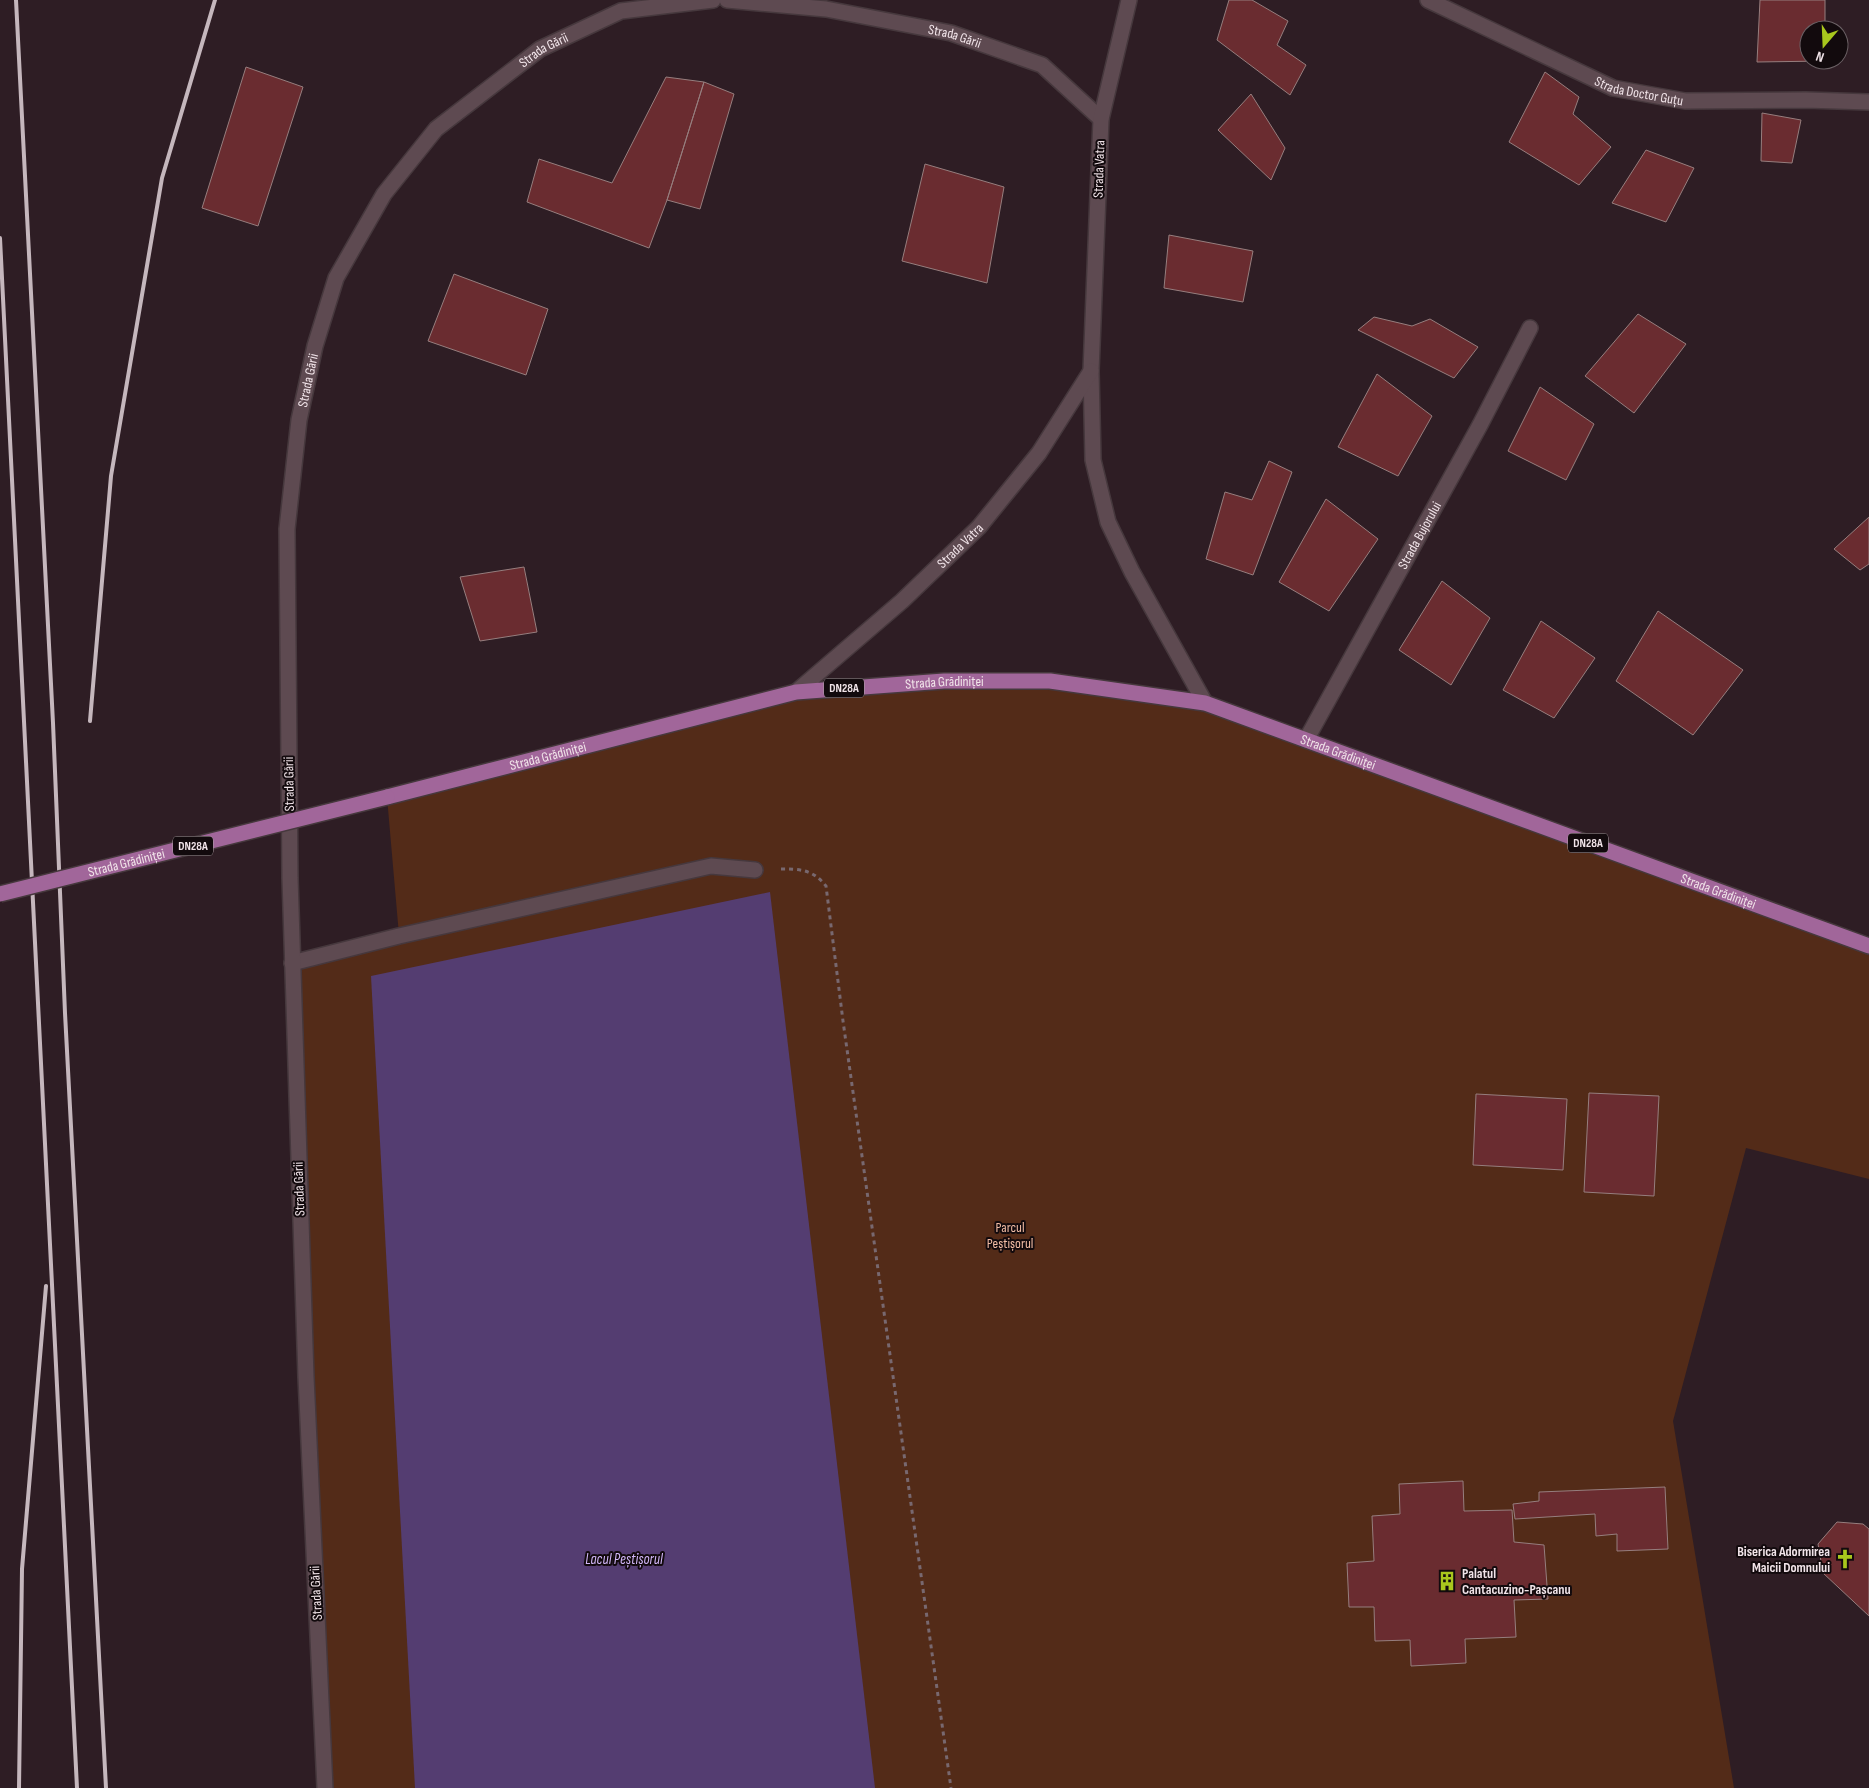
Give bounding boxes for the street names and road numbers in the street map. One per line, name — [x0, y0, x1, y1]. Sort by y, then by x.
street label: Strada Gării — [927, 20, 984, 51]
street label: Strada Gării — [515, 29, 571, 71]
street label: Strada Doctor Guțu — [1592, 72, 1685, 109]
street label: Strada Vatra — [1089, 140, 1109, 198]
street label: Strada Gării — [294, 352, 322, 409]
street label: Strada Bujorului — [1394, 499, 1445, 572]
street label: Strada Vatra — [933, 519, 987, 571]
street label: Strada Grădiniței — [904, 672, 984, 692]
road number: DN28A — [824, 678, 864, 698]
street label: Strada Grădiniței — [1298, 730, 1378, 773]
street label: Strada Grădiniței — [508, 738, 588, 774]
street label: Strada Gării — [280, 757, 298, 811]
road number: DN28A — [1568, 834, 1608, 852]
road number: DN28A — [173, 836, 213, 856]
street label: Strada Grădiniței — [86, 845, 166, 880]
street label: Strada Grădiniței — [1679, 869, 1758, 912]
street label: Strada Gării — [290, 1162, 308, 1216]
street label: Strada Gării — [306, 1565, 326, 1621]

